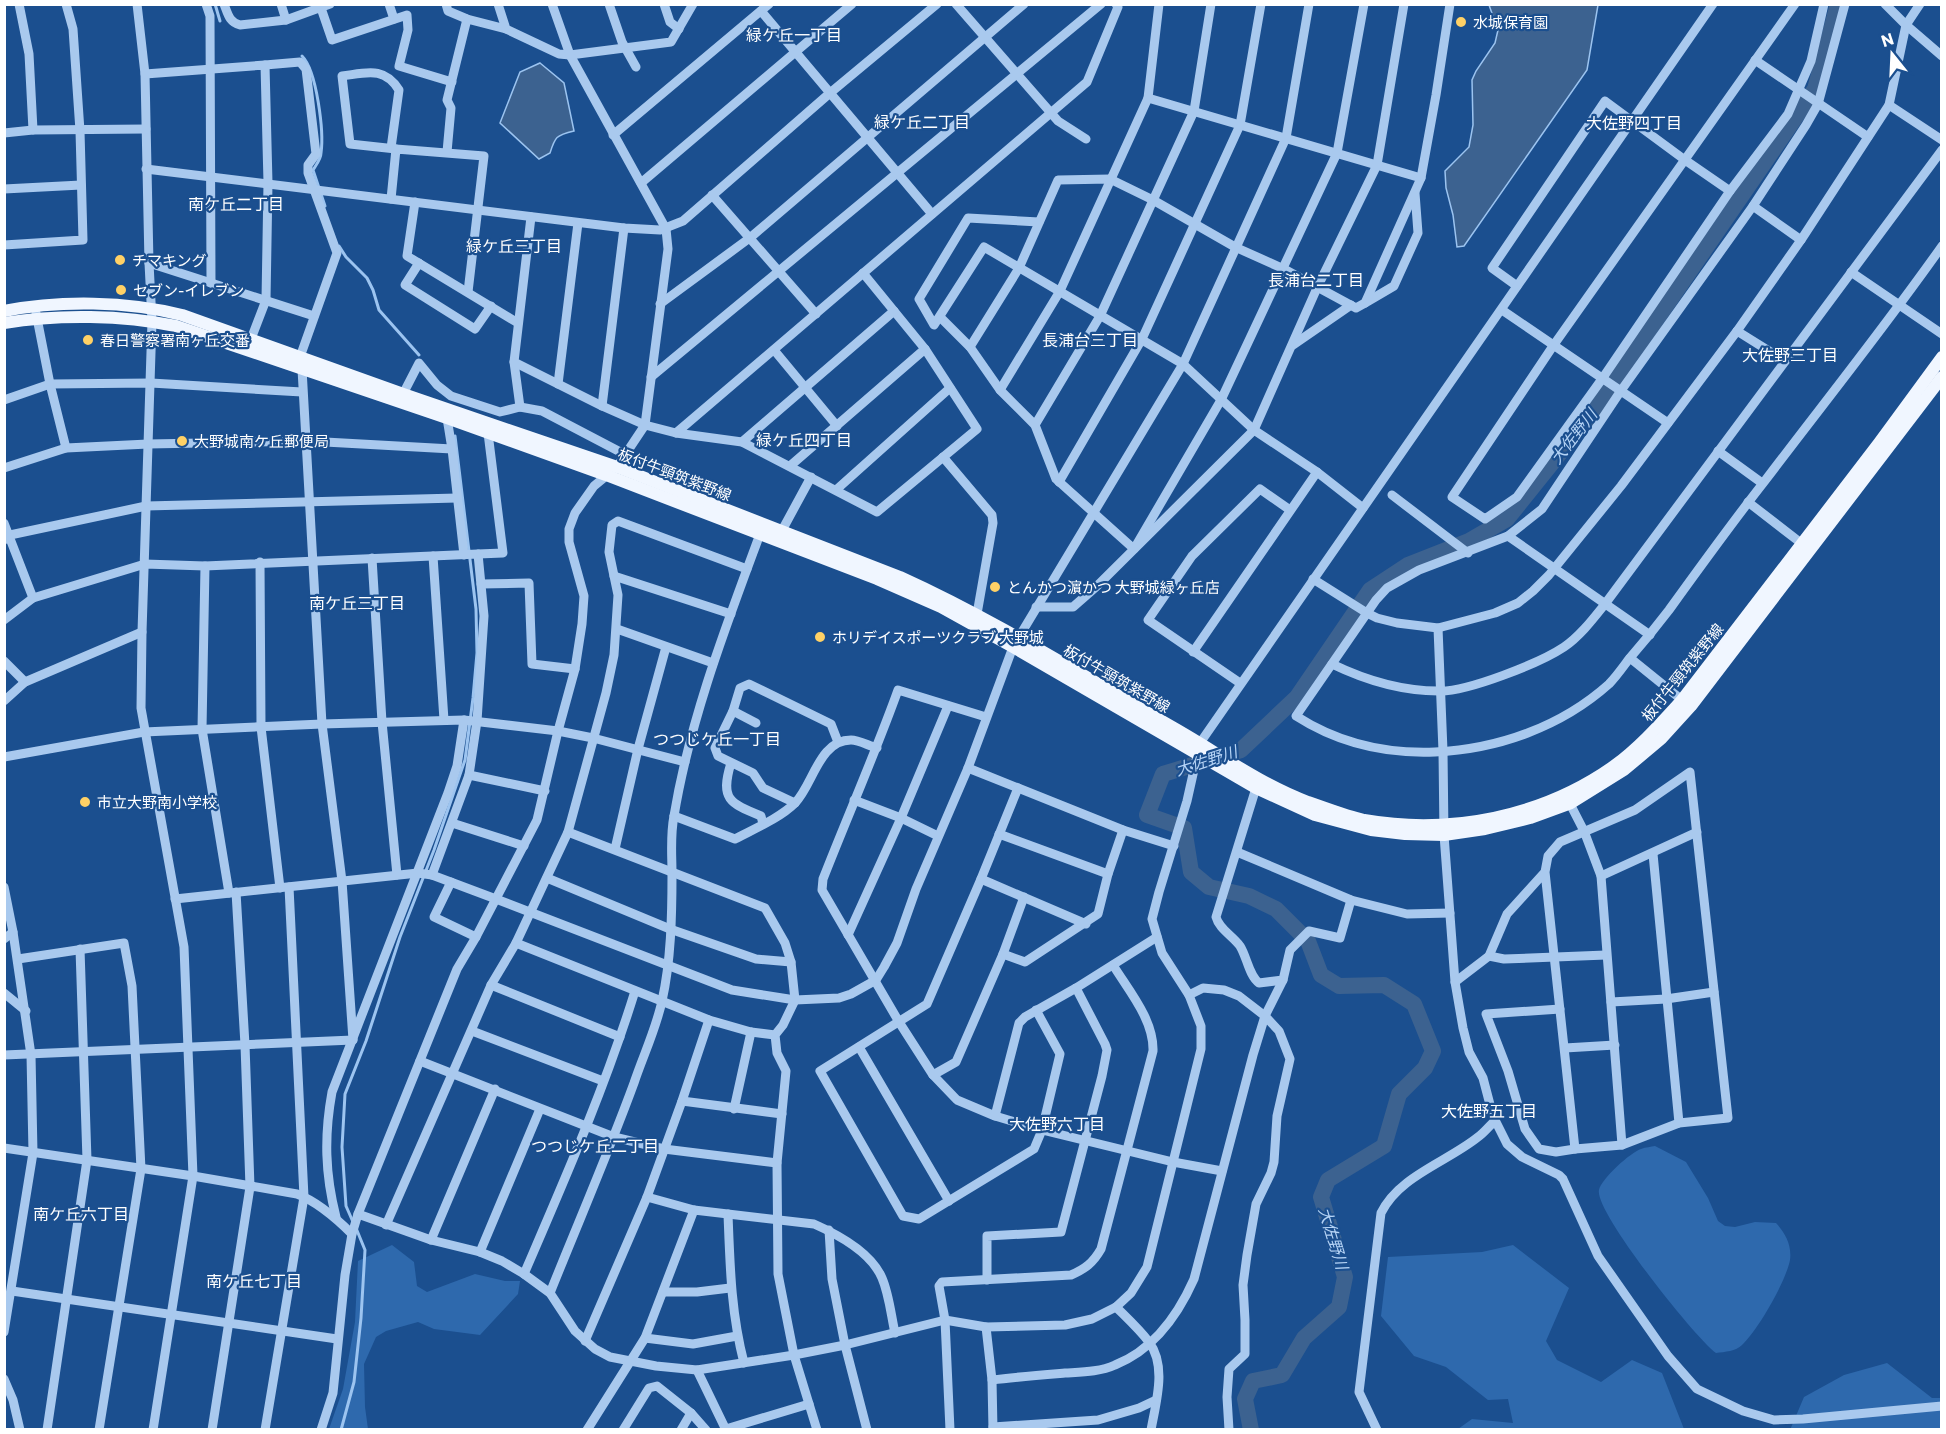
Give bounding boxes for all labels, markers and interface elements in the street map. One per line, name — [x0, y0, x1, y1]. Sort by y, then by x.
place label: 水城保育園 — [1473, 13, 1548, 31]
marker: 水城保育園 — [1454, 15, 1468, 29]
north arrow — [1862, 24, 1922, 84]
district label: 緑ケ丘一丁目 — [746, 25, 842, 44]
text: N — [1879, 28, 1896, 50]
district label: 緑ケ丘二丁目 — [874, 112, 970, 131]
district label: 大佐野四丁目 — [1586, 113, 1682, 132]
district label: 南ケ丘二丁目 — [188, 194, 284, 213]
district label: 緑ケ丘三丁目 — [466, 236, 562, 255]
place label: チマキング — [132, 251, 207, 269]
marker: チマキング — [113, 253, 127, 267]
district label: 長浦台二丁目 — [1268, 270, 1364, 289]
place label: セブン-イレブン — [133, 281, 244, 299]
marker: セブン-イレブン — [114, 283, 128, 297]
district label: 長浦台三丁目 — [1042, 330, 1138, 349]
place label: 春日警察署南ヶ丘交番 — [100, 331, 250, 349]
marker: 春日警察署南ヶ丘交番 — [81, 333, 95, 347]
district label: 大佐野三丁目 — [1742, 345, 1838, 364]
water label: 大佐野川 — [1546, 403, 1601, 467]
district label: 緑ケ丘四丁目 — [756, 430, 852, 449]
place label: 大野城南ケ丘郵便局 — [194, 432, 329, 450]
marker: 大野城南ケ丘郵便局 — [175, 434, 189, 448]
street label: 板付牛頸筑紫野線 — [616, 444, 734, 504]
place label: とんかつ濵かつ 大野城緑ヶ丘店 — [1007, 578, 1220, 596]
marker: とんかつ濵かつ 大野城緑ヶ丘店 — [988, 580, 1002, 594]
district label: 南ケ丘三丁目 — [309, 593, 405, 612]
street label: 板付牛頸筑紫野線 — [1637, 620, 1727, 724]
place label: ホリデイスポーツクラブ 大野城 — [832, 628, 1044, 646]
marker: ホリデイスポーツクラブ 大野城 — [813, 630, 827, 644]
street label: 板付牛頸筑紫野線 — [1061, 640, 1173, 716]
district label: つつじケ丘一丁目 — [653, 729, 781, 748]
water label: 大佐野川 — [1173, 740, 1241, 779]
place label: 市立大野南小学校 — [97, 793, 217, 811]
marker: 市立大野南小学校 — [78, 795, 92, 809]
district label: 大佐野五丁目 — [1441, 1101, 1537, 1120]
district label: 大佐野六丁目 — [1009, 1114, 1105, 1133]
district label: つつじケ丘二丁目 — [531, 1136, 659, 1155]
district label: 南ケ丘六丁目 — [33, 1204, 129, 1223]
water label: 大佐野川 — [1316, 1205, 1353, 1273]
district label: 南ケ丘七丁目 — [206, 1271, 302, 1290]

